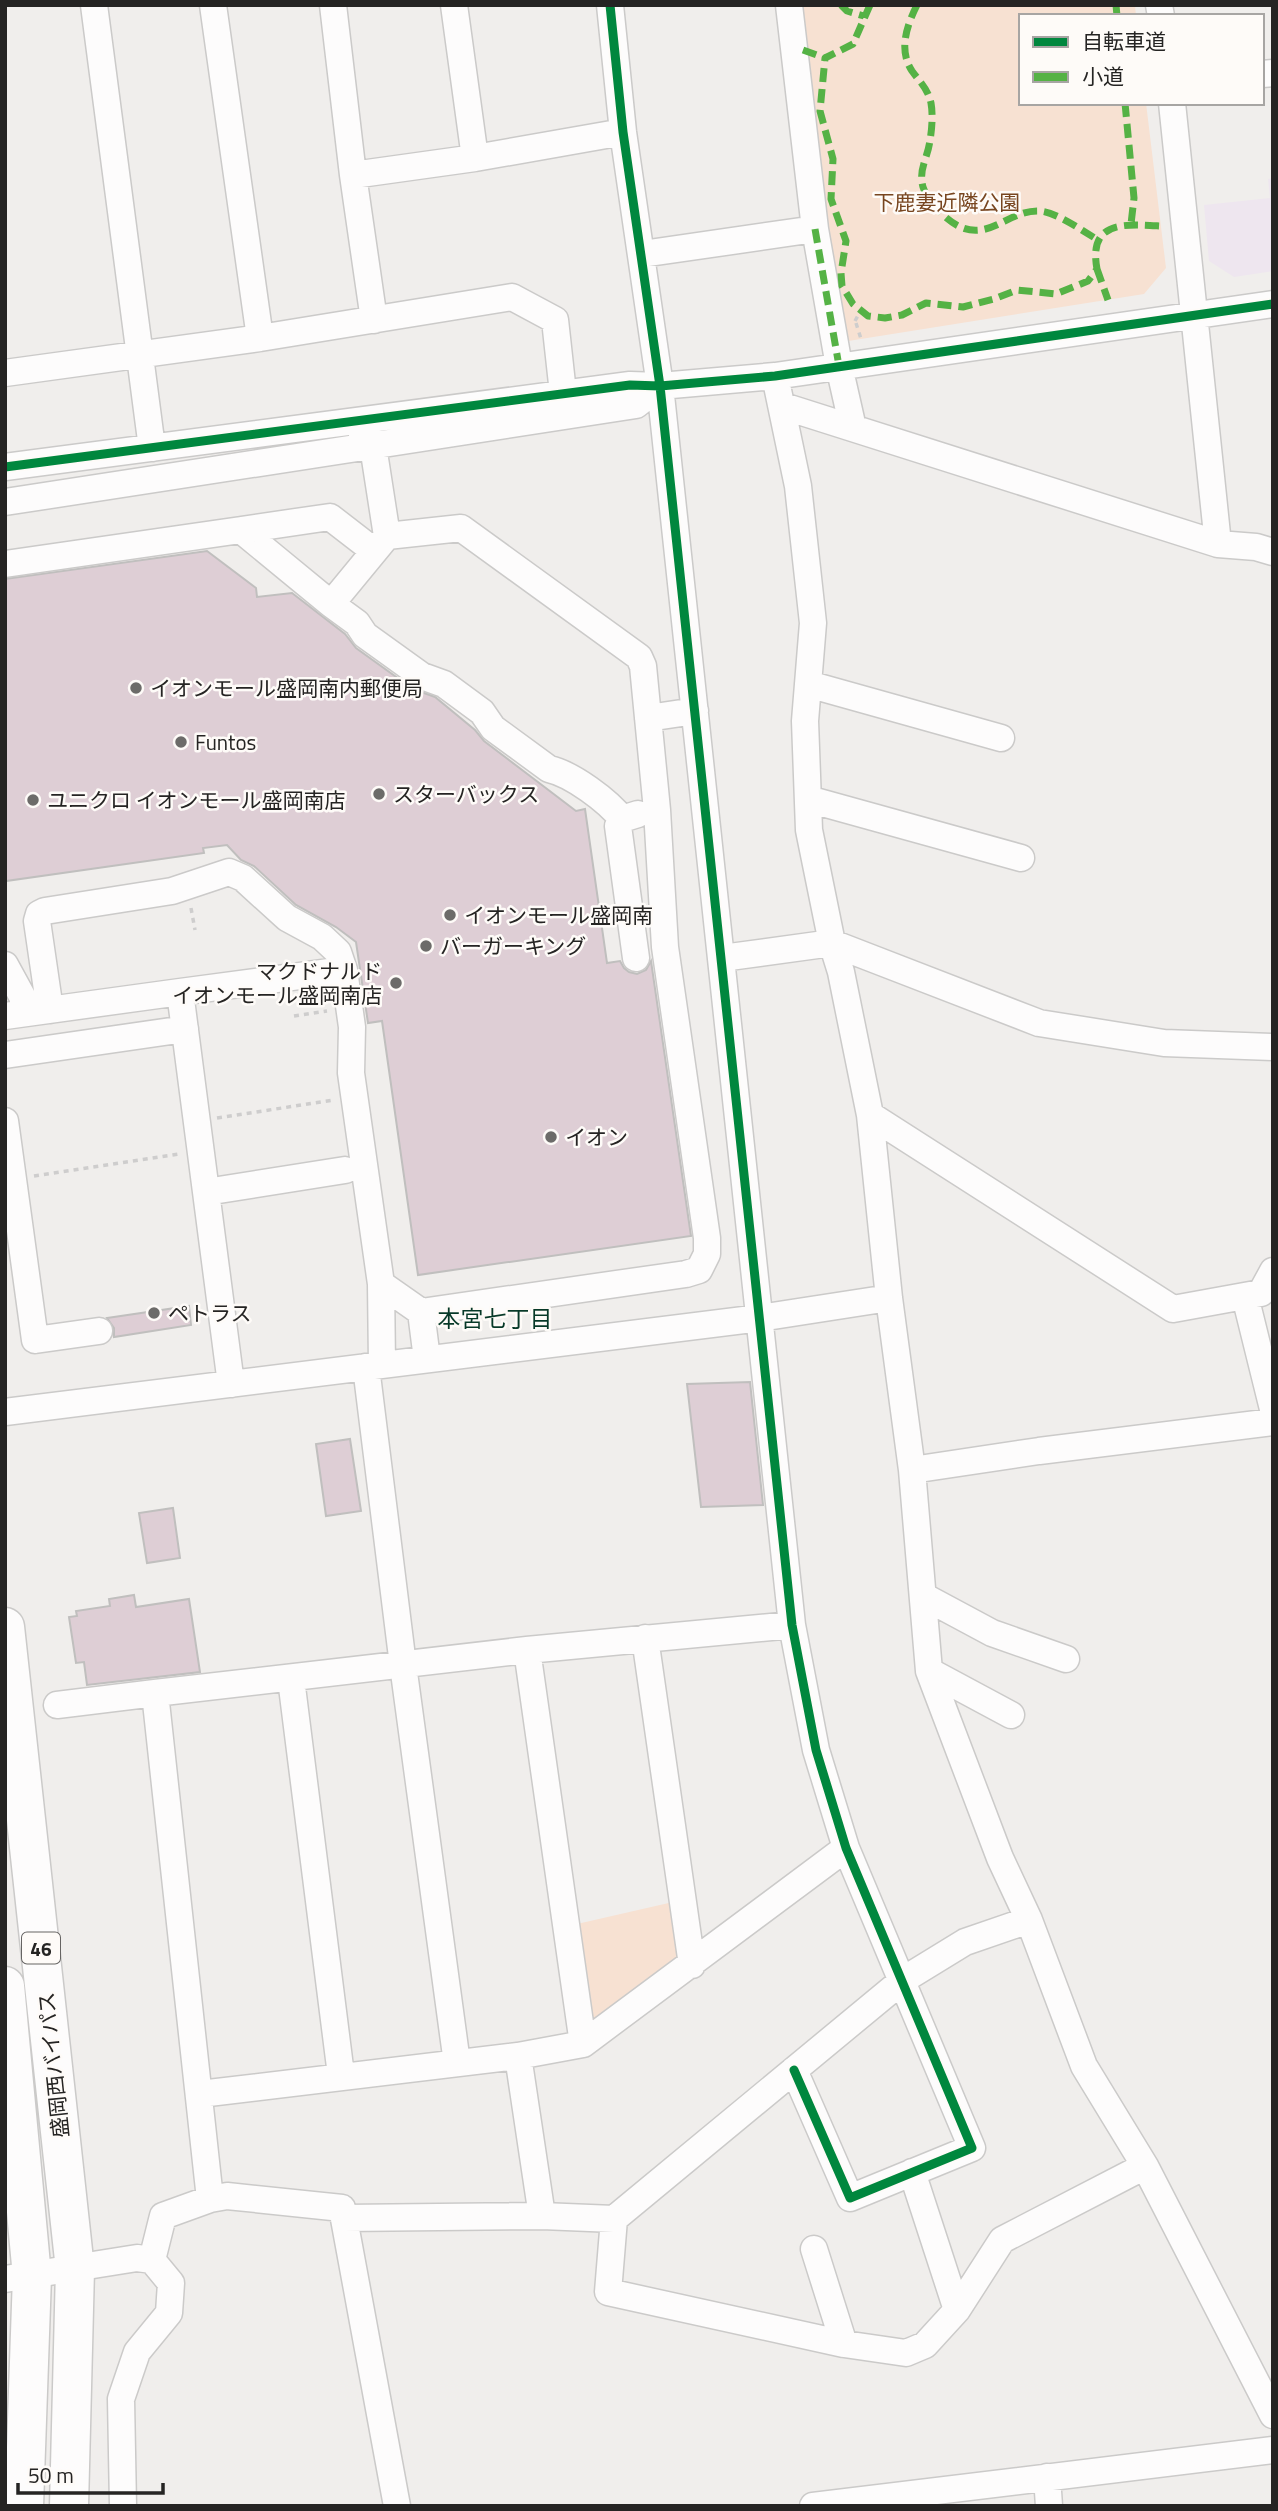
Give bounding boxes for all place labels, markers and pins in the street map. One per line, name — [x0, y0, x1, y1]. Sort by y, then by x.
place label: イオンモール盛岡南内郵便局 — [150, 672, 423, 704]
marker: イオンモール盛岡南内郵便局 — [128, 680, 144, 696]
place label: Funtos — [195, 726, 256, 758]
marker: Funtos — [173, 734, 189, 750]
place label: スターバックス — [393, 778, 539, 810]
place label: ユニクロ イオンモール盛岡南店 — [47, 784, 346, 816]
marker: スターバックス — [371, 786, 387, 802]
marker: ユニクロ イオンモール盛岡南店 — [25, 792, 41, 808]
place label: イオンモール盛岡南 — [464, 899, 653, 931]
marker: イオンモール盛岡南 — [442, 907, 458, 923]
place label: バーガーキング — [440, 930, 586, 962]
marker: バーガーキング — [418, 938, 434, 954]
place label: マクドナルド イオンモール盛岡南店 — [172, 955, 382, 1011]
marker: マクドナルド イオンモール盛岡南店 — [388, 975, 404, 991]
place label: イオン — [565, 1121, 628, 1153]
marker: イオン — [543, 1129, 559, 1145]
place label: ペトラス — [168, 1297, 252, 1329]
marker: ペトラス — [146, 1305, 162, 1321]

